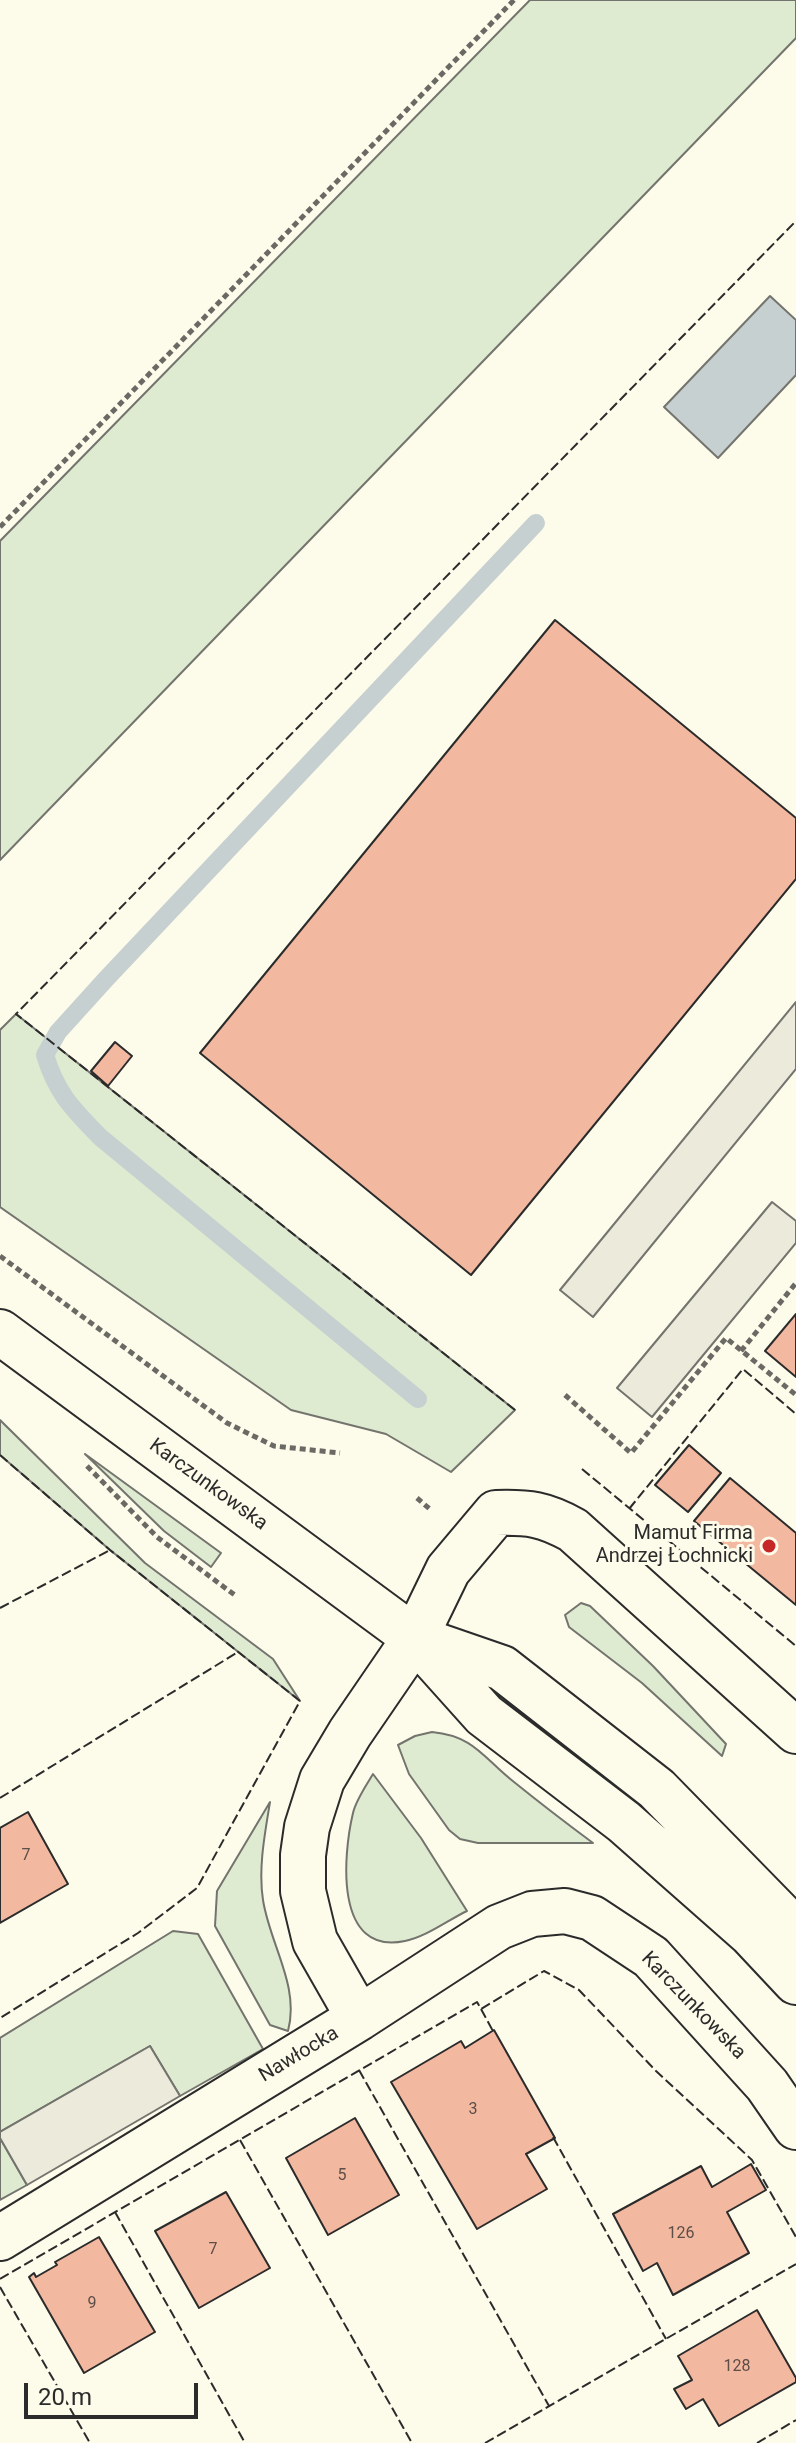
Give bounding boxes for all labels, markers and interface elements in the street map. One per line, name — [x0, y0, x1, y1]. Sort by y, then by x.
street label: Karczunkowska — [144, 1434, 272, 1536]
place label: Mamut Firma Andrzej Łochnicki — [596, 1522, 753, 1569]
marker: Mamut Firma Andrzej Łochnicki — [760, 1537, 778, 1555]
house number: 7 — [22, 1846, 30, 1866]
street label: Karczunkowska — [636, 1947, 750, 2065]
street label: Nawłocka — [255, 2022, 343, 2088]
house number: 3 — [469, 2100, 477, 2120]
house number: 5 — [338, 2166, 346, 2186]
house number: 126 — [668, 2224, 694, 2244]
house number: 7 — [209, 2240, 217, 2260]
house number: 9 — [88, 2294, 96, 2314]
house number: 128 — [724, 2357, 750, 2377]
scale bar — [28, 2367, 202, 2417]
text: 20 m — [38, 2383, 92, 2411]

